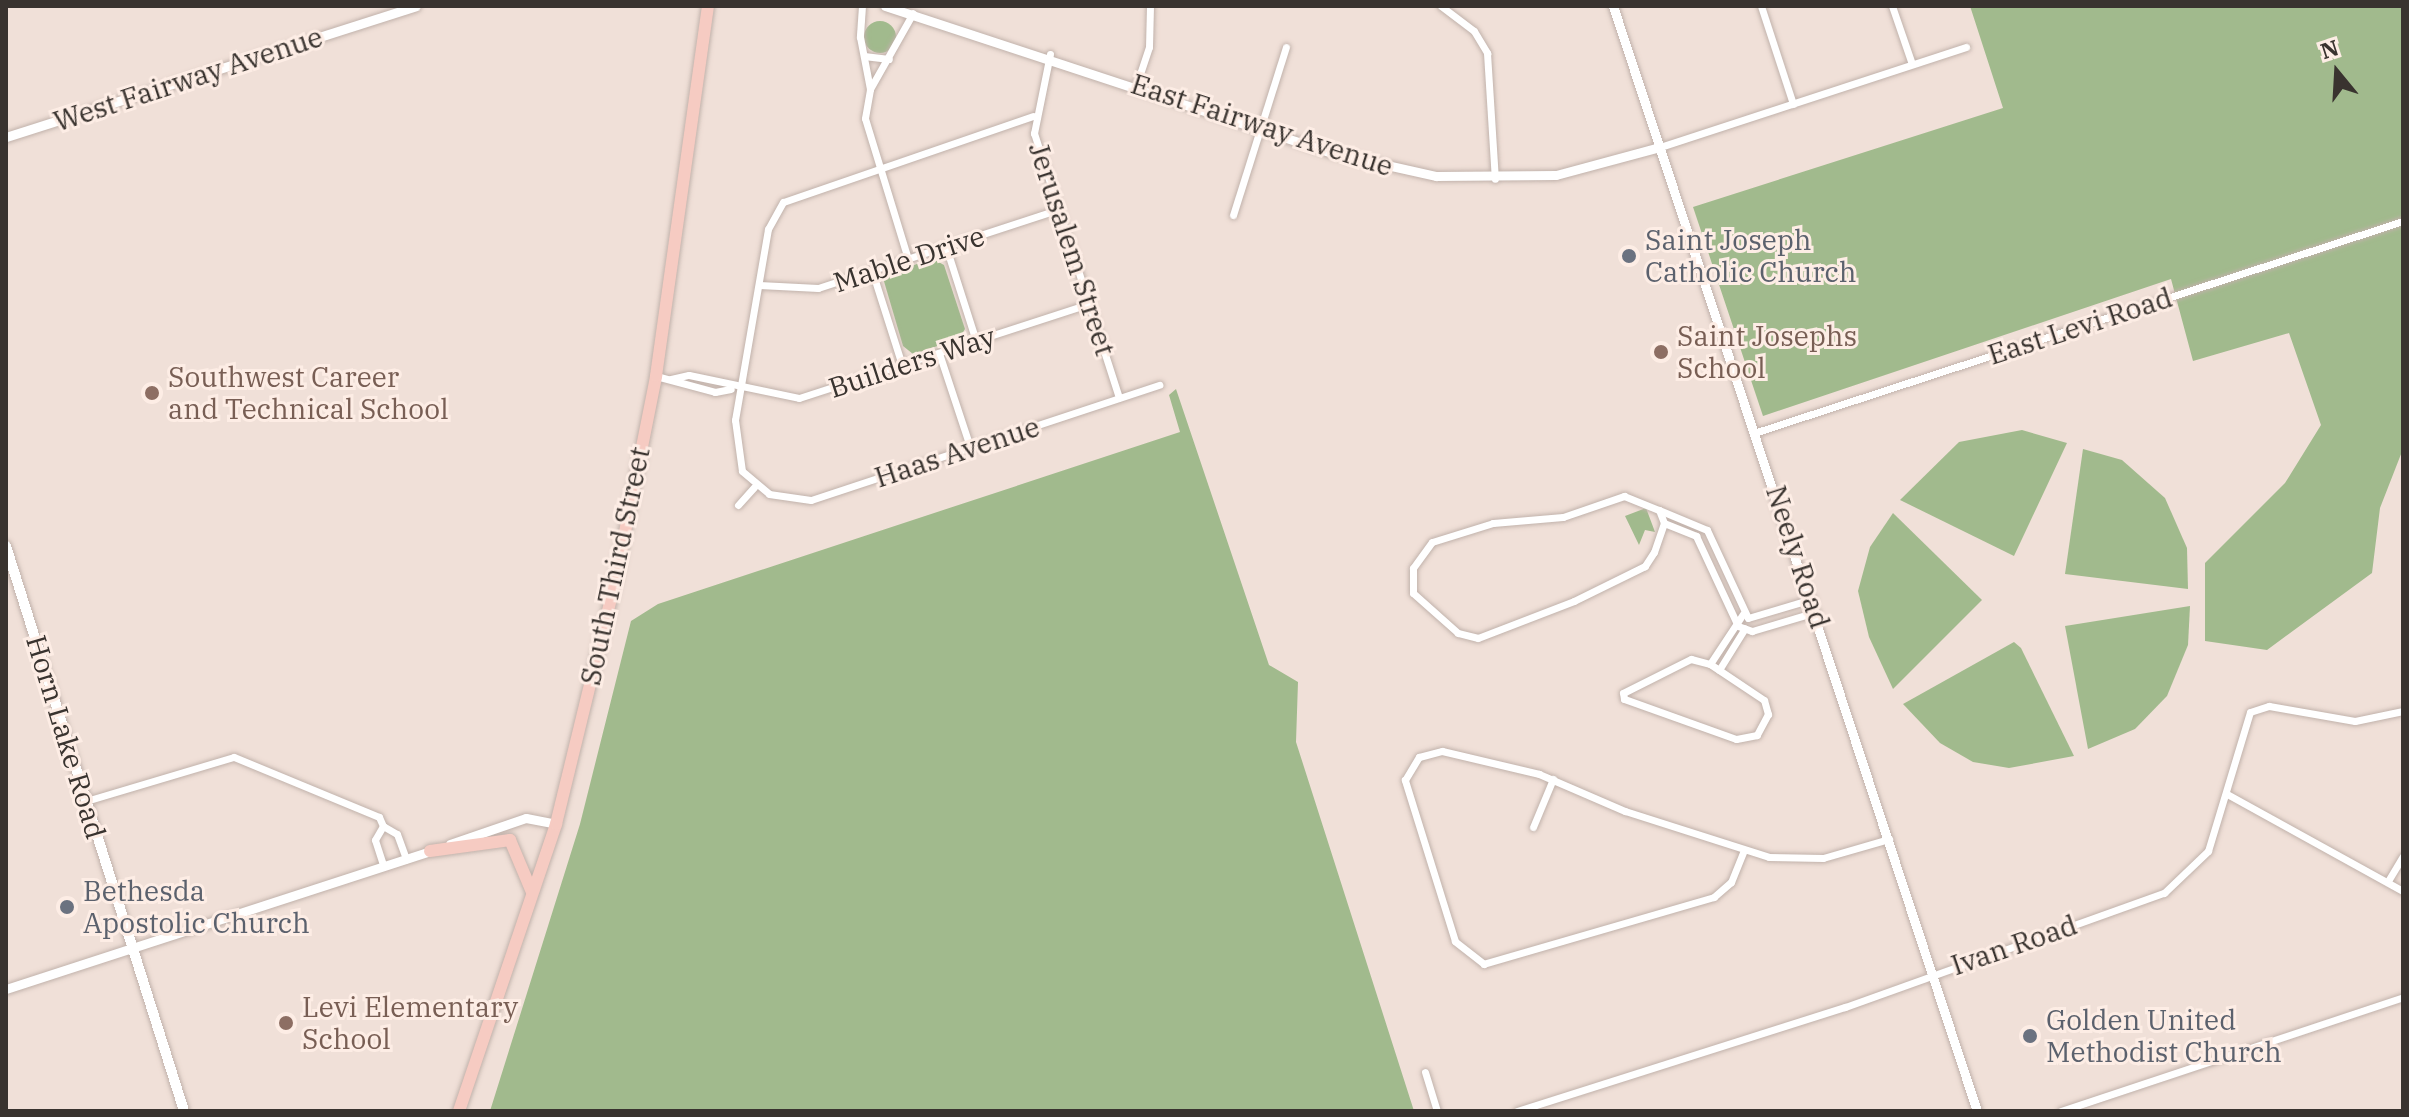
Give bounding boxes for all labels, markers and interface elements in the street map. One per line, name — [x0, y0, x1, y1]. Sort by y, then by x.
street label: West Fairway Avenue — [49, 20, 327, 138]
north arrow — [2297, 32, 2377, 112]
text: N — [2317, 32, 2342, 65]
street label: East Fairway Avenue — [1127, 67, 1397, 183]
street label: Jerusalem Street — [1022, 138, 1122, 360]
street label: Mable Drive — [829, 219, 989, 299]
place label: Saint Joseph Catholic Church — [1645, 223, 1857, 289]
marker: Saint Joseph Catholic Church — [1620, 247, 1638, 265]
street label: East Levi Road — [1984, 280, 2176, 372]
street label: Builders Way — [825, 319, 999, 405]
place label: Saint Josephs School — [1677, 319, 1857, 385]
marker: Saint Josephs School — [1652, 343, 1670, 361]
place label: Southwest Career and Technical School — [168, 360, 449, 426]
marker: Southwest Career and Technical School — [143, 384, 161, 402]
street label: Haas Avenue — [870, 410, 1044, 494]
street label: South Third Street — [573, 444, 657, 688]
street label: Neely Road — [1759, 481, 1837, 633]
street label: Horn Lake Road — [19, 631, 113, 843]
place label: Bethesda Apostolic Church — [83, 874, 310, 940]
marker: Bethesda Apostolic Church — [58, 898, 76, 916]
street label: Ivan Road — [1947, 908, 2081, 982]
place label: Levi Elementary School — [302, 990, 518, 1056]
place label: Golden United Methodist Church — [2046, 1003, 2282, 1069]
marker: Levi Elementary School — [277, 1014, 295, 1032]
marker: Golden United Methodist Church — [2021, 1027, 2039, 1045]

